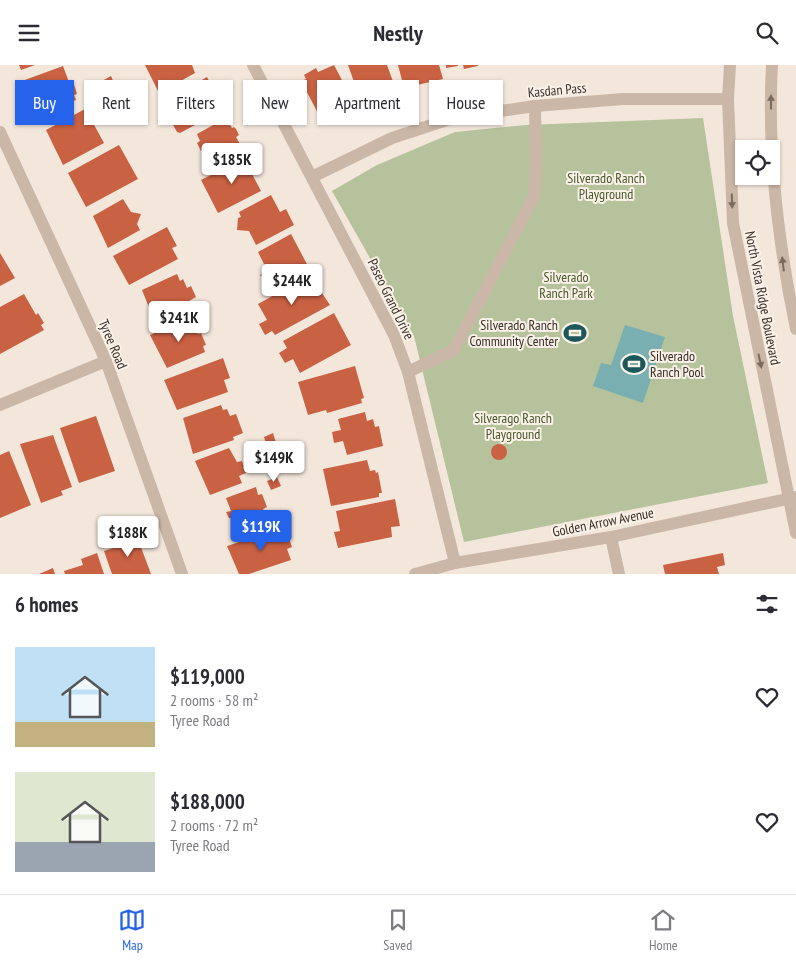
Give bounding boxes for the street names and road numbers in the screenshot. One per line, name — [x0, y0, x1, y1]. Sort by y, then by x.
street label: Kasdan Pass — [527, 78, 587, 102]
street label: North Vista Ridge Boulevard — [741, 229, 785, 367]
street label: Paseo Grand Drive — [364, 256, 418, 343]
street label: Tyree Road — [95, 316, 131, 372]
street label: Golden Arrow Avenue — [551, 503, 655, 541]

